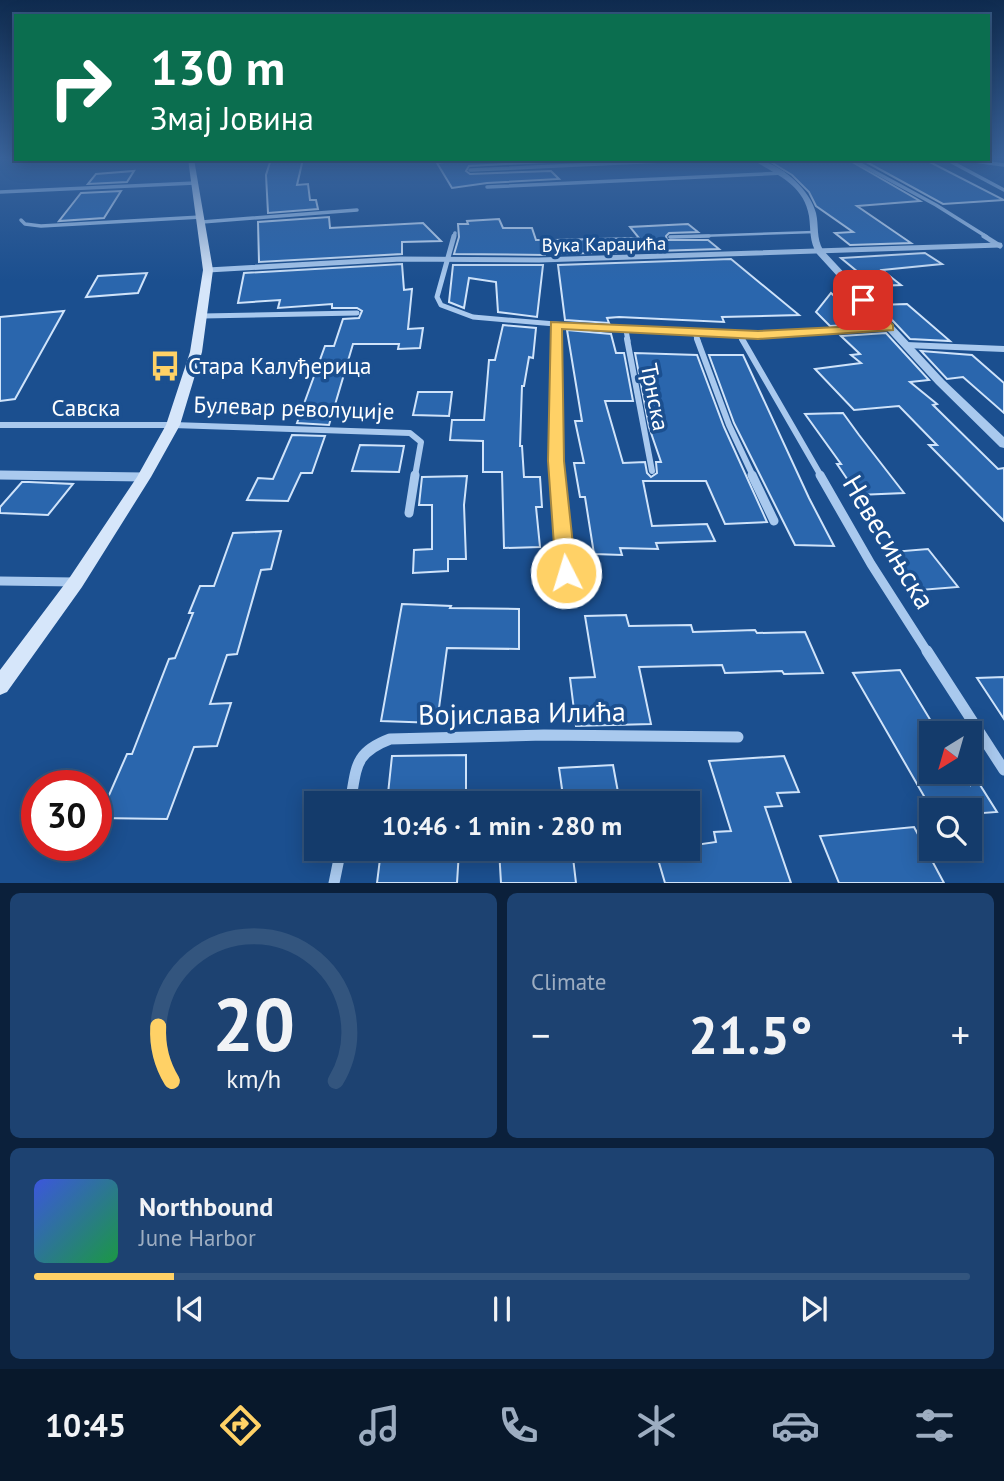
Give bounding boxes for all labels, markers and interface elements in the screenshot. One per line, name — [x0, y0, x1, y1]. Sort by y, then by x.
text: 130 m — [150, 35, 285, 99]
icon: right — [35, 42, 126, 133]
text: Змај Јовина — [150, 97, 314, 139]
street label: Вука Караџића — [541, 231, 667, 257]
pin — [833, 270, 893, 330]
icon: arrive — [844, 281, 882, 319]
bus stop icon: Стара Калуђерица — [148, 349, 182, 383]
place label: Стара Калуђерица — [188, 351, 371, 380]
street label: Трнска — [635, 361, 676, 433]
street label: Булевар револуције — [193, 390, 395, 425]
street label: Савска — [52, 393, 120, 422]
street label: Невесињска — [835, 468, 944, 616]
position arrow — [529, 536, 603, 610]
street label: Војислава Илића — [418, 692, 626, 733]
north arrow — [919, 721, 982, 784]
map controls — [919, 721, 982, 861]
speed limit sign: 30 — [21, 770, 112, 861]
button: search — [919, 798, 982, 861]
text: 10:46 · 1 min · 280 m — [382, 809, 622, 842]
text: Climate — [531, 967, 606, 996]
text: 20 — [212, 978, 295, 1072]
text: 21.5° — [689, 1001, 812, 1068]
text: − — [531, 1010, 550, 1059]
text: + — [951, 1010, 970, 1059]
text: km/h — [226, 1063, 281, 1095]
text: Northbound — [139, 1190, 273, 1223]
text: June Harbor — [139, 1223, 256, 1252]
icon: previous — [171, 1290, 209, 1328]
icon: pause — [483, 1290, 521, 1328]
icon: next — [795, 1290, 833, 1328]
icon: directions — [216, 1401, 265, 1450]
icon: music — [355, 1401, 404, 1450]
icon: phone — [494, 1401, 543, 1450]
icon: climate — [632, 1401, 681, 1450]
icon: car — [771, 1401, 820, 1450]
icon: filters — [910, 1401, 959, 1450]
text: 10:45 — [45, 1404, 126, 1446]

